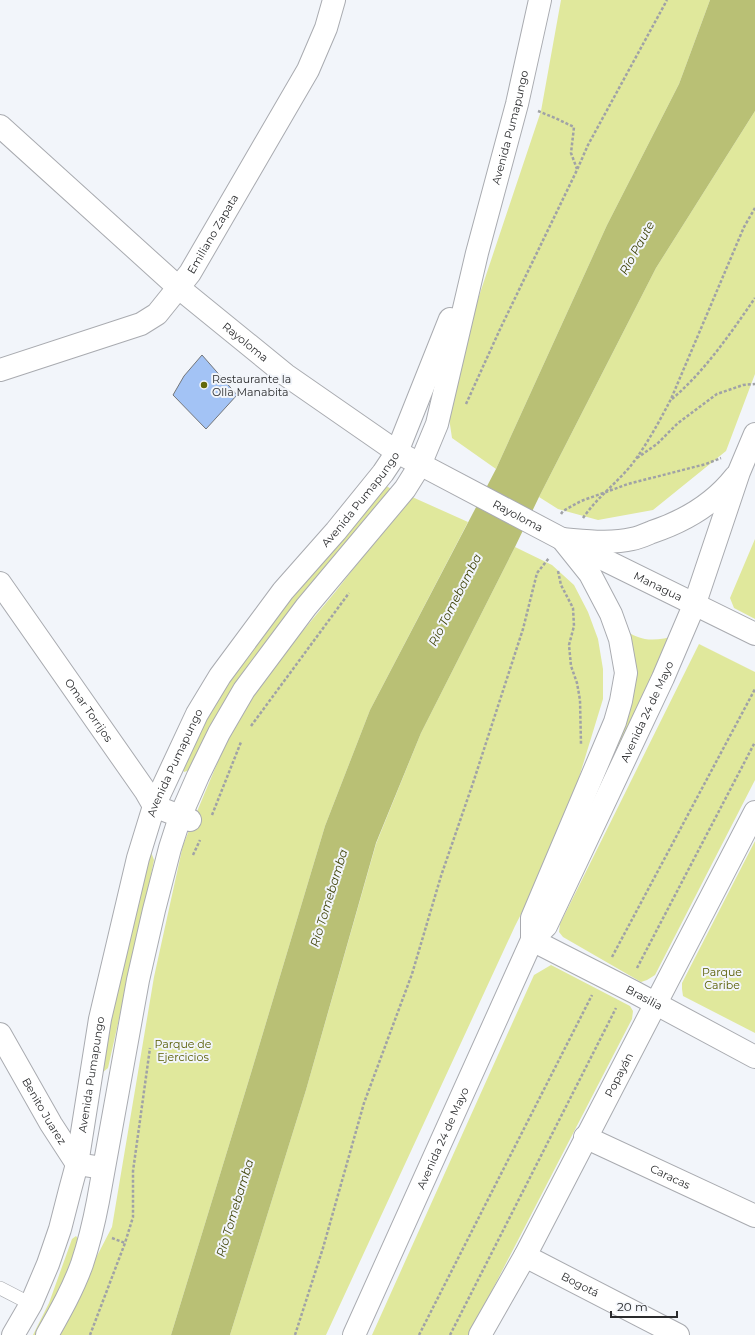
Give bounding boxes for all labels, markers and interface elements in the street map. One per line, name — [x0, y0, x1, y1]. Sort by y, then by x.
street label: Avenida Pumapungo — [489, 69, 531, 186]
street label: Emiliano Zapata — [184, 192, 241, 276]
water label: Río Paute — [616, 218, 657, 277]
street label: Rayoloma — [220, 319, 271, 365]
place label: Restaurante la Olla Manabita — [212, 372, 291, 399]
marker: Restaurante la Olla Manabita — [199, 380, 209, 390]
street label: Avenida Pumapungo — [318, 449, 402, 550]
street label: Rayoloma — [490, 497, 545, 535]
water label: Río Tomebamba — [425, 551, 484, 648]
street label: Managua — [631, 568, 685, 604]
street label: Avenida 24 de Mayo — [617, 659, 676, 764]
street label: Omar Torrijos — [62, 676, 116, 745]
street label: Avenida Pumapungo — [144, 706, 206, 819]
water label: Río Tomebamba — [306, 847, 351, 949]
park label: Parque Caribe — [702, 965, 742, 992]
street label: Brasilia — [623, 982, 665, 1013]
street label: Avenida Pumapungo — [75, 1015, 107, 1134]
park label: Parque de Ejercicios — [155, 1037, 212, 1064]
street label: Popayán — [602, 1050, 636, 1099]
street label: Benito Juarez — [19, 1075, 70, 1148]
street label: Avenida 24 de Mayo — [414, 1085, 472, 1191]
water label: Río Tomebamba — [212, 1157, 257, 1259]
street label: Caracas — [648, 1161, 693, 1192]
street label: Bogotá — [559, 1269, 601, 1300]
scale bar — [611, 1293, 677, 1319]
text: 20 m — [617, 1299, 648, 1314]

